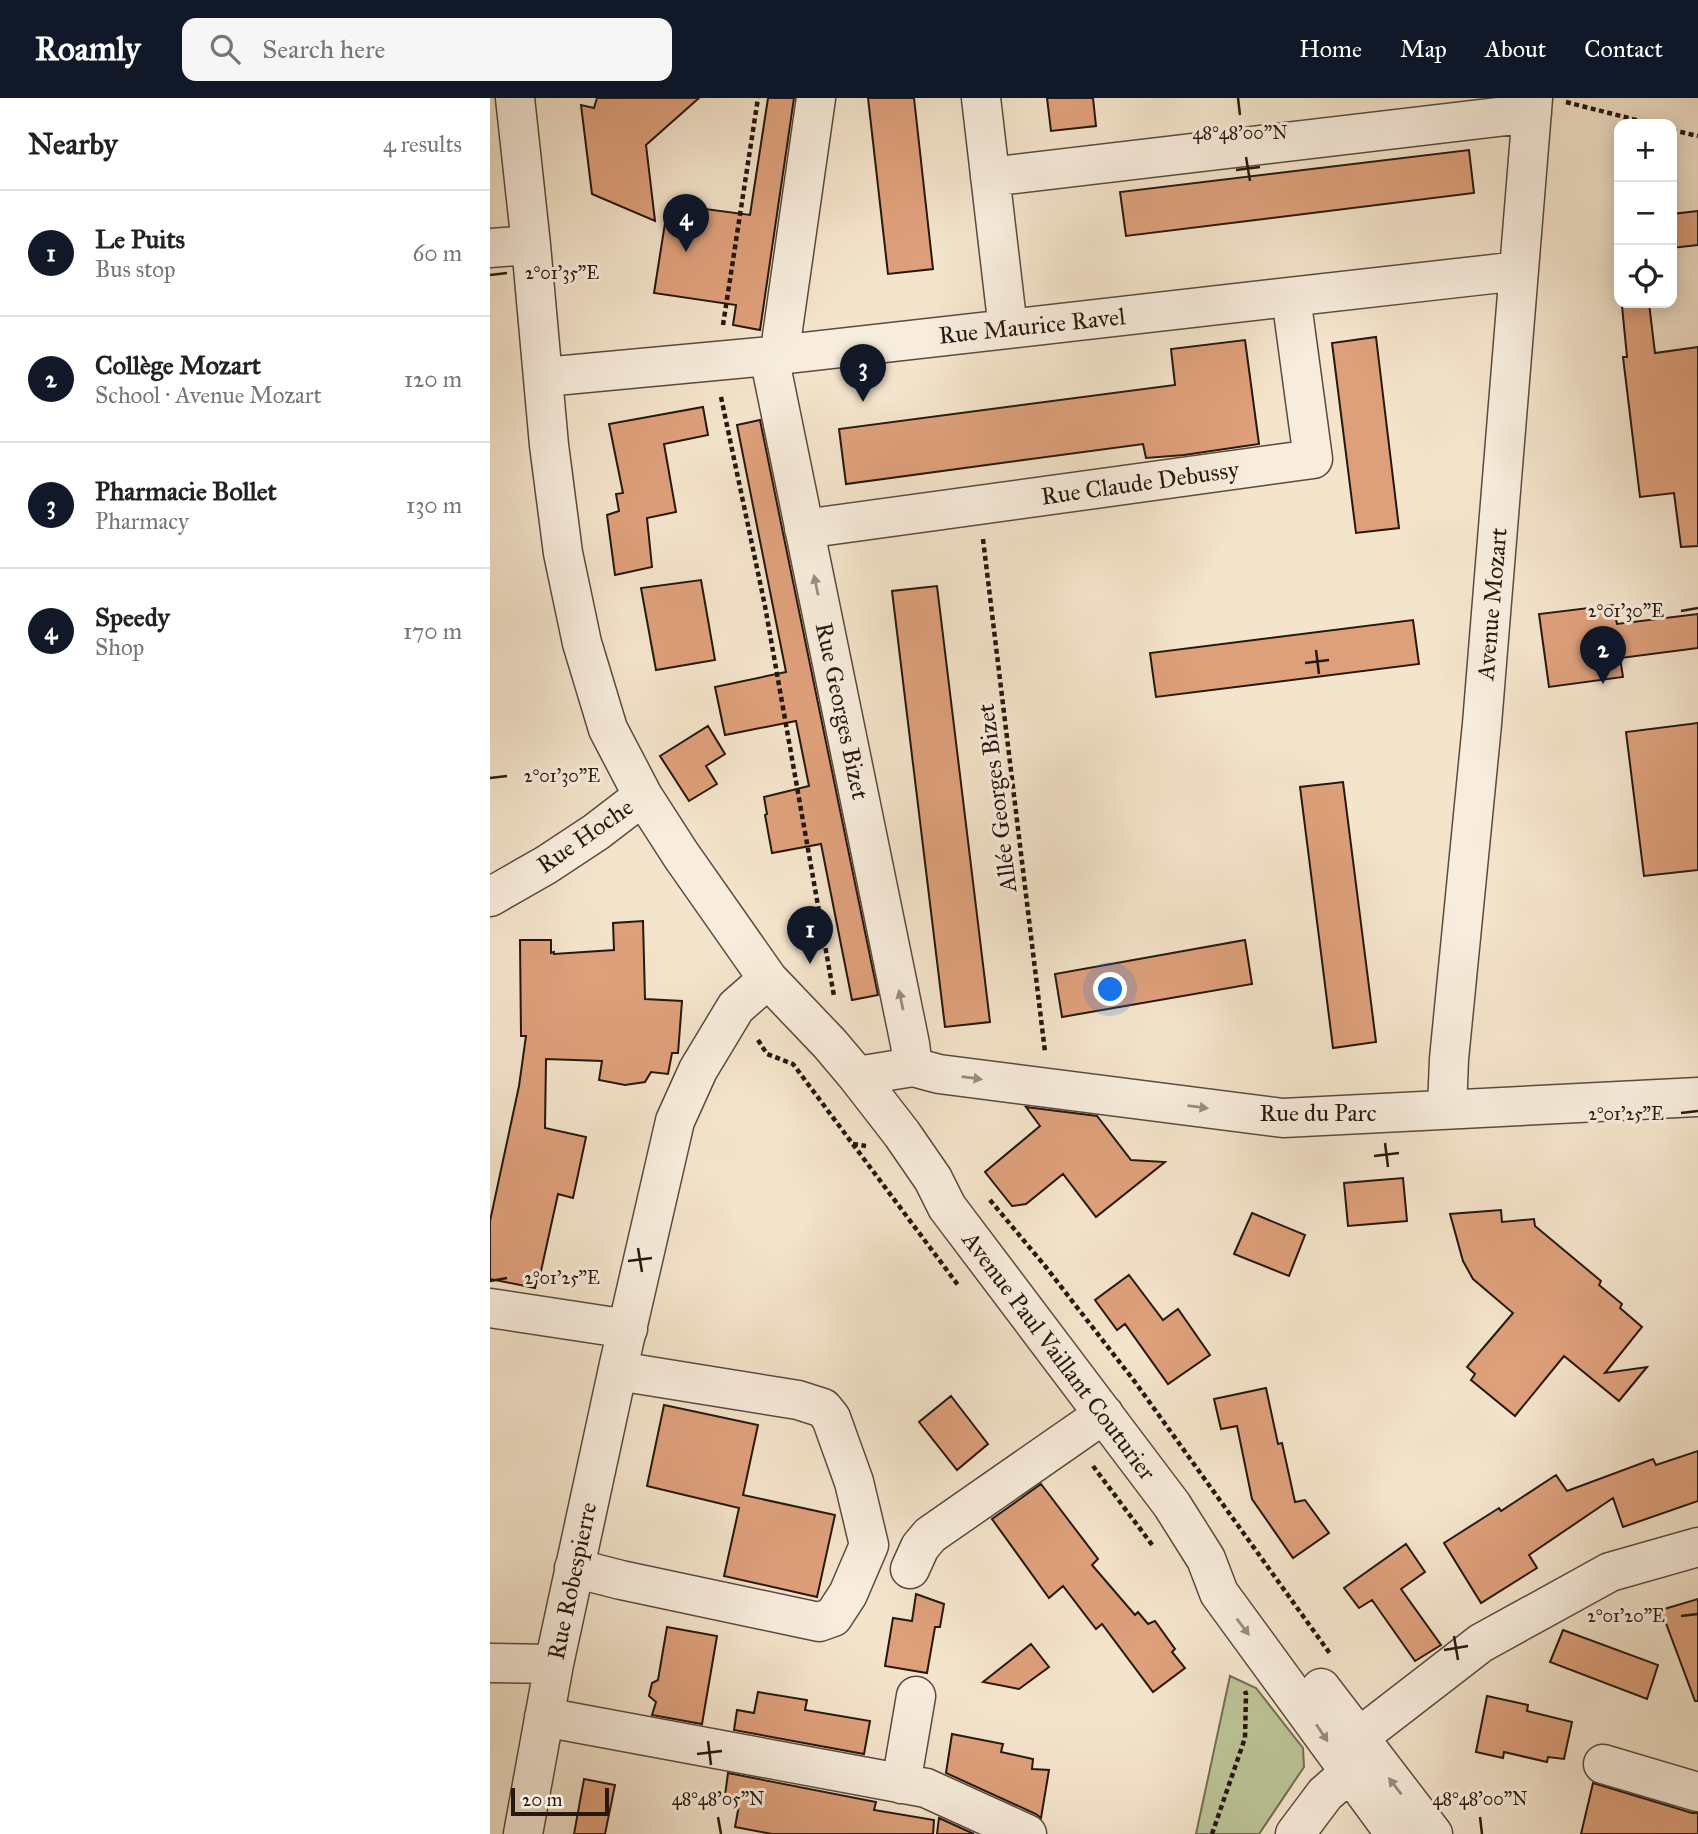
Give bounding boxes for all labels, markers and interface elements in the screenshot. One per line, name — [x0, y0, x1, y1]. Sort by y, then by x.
search box — [182, 18, 672, 81]
text: Roamly — [35, 29, 140, 69]
icon: search — [206, 30, 244, 68]
text: Search here — [262, 33, 385, 65]
text: Home — [1299, 34, 1362, 64]
text: Map — [1400, 34, 1447, 64]
text: About — [1485, 34, 1546, 64]
text: Contact — [1584, 34, 1663, 64]
map controls — [1614, 119, 1677, 308]
button: + — [1614, 119, 1677, 182]
text: 48°48'00"N — [1193, 122, 1287, 144]
text: Nearby — [28, 126, 118, 162]
text: 4 results — [383, 130, 462, 158]
button: − — [1614, 182, 1677, 245]
pin: 4 — [663, 194, 709, 252]
text: Le Puits — [95, 223, 185, 255]
text: 1 — [46, 239, 56, 267]
text: 60 m — [413, 239, 462, 267]
button: locate — [1614, 245, 1677, 308]
text: Bus stop — [95, 255, 176, 283]
text: 2°01'35"E — [525, 262, 599, 284]
street label: Rue Maurice Ravel — [937, 301, 1127, 351]
pin: 3 — [840, 344, 886, 402]
text: Collège Mozart — [95, 349, 261, 381]
text: 2 — [45, 365, 57, 393]
text: 120 m — [404, 365, 462, 393]
text: School · Avenue Mozart — [95, 381, 322, 409]
street label: Rue Claude Debussy — [1039, 454, 1242, 512]
text: Pharmacie Bollet — [95, 475, 277, 507]
text: 3 — [46, 491, 56, 519]
text: 130 m — [406, 491, 462, 519]
text: Pharmacy — [95, 507, 189, 535]
street label: Avenue Mozart — [1470, 526, 1514, 682]
one-way arrow — [810, 574, 821, 596]
text: 2°01'30"E — [1588, 600, 1664, 622]
text: Speedy — [95, 601, 170, 633]
text: 4 — [45, 617, 57, 645]
text: 170 m — [403, 617, 462, 645]
street label: Rue Georges Bizet — [809, 620, 876, 803]
pin: 2 — [1580, 626, 1626, 684]
text: Shop — [95, 633, 144, 661]
street label: Allée Georges Bizet — [970, 701, 1024, 895]
text: 2°01'30"E — [524, 765, 600, 787]
street label: Rue Hoche — [531, 792, 639, 880]
pin: 1 — [787, 906, 833, 964]
your location — [1093, 972, 1127, 1006]
one-way arrow — [895, 989, 906, 1011]
one-way arrow — [962, 1072, 984, 1083]
street label: Rue du Parc — [1259, 1098, 1377, 1128]
one-way arrow — [1187, 1101, 1209, 1112]
text: 2°01'25"E — [1588, 1103, 1664, 1125]
street label: Avenue Paul Vaillant Couturier — [955, 1225, 1162, 1486]
text: 2°01'25"E — [524, 1267, 600, 1289]
street label: Rue Robespierre — [541, 1499, 603, 1663]
text: 2°01'20"E — [1587, 1605, 1665, 1627]
one-way arrow — [1236, 1618, 1250, 1636]
one-way arrow — [1315, 1724, 1329, 1742]
one-way arrow — [1388, 1777, 1403, 1795]
scale bar — [511, 1785, 609, 1817]
text: 20 m — [522, 1788, 563, 1811]
text: 48°48'05"N — [672, 1788, 764, 1810]
text: 48°48'00"N — [1433, 1788, 1527, 1810]

